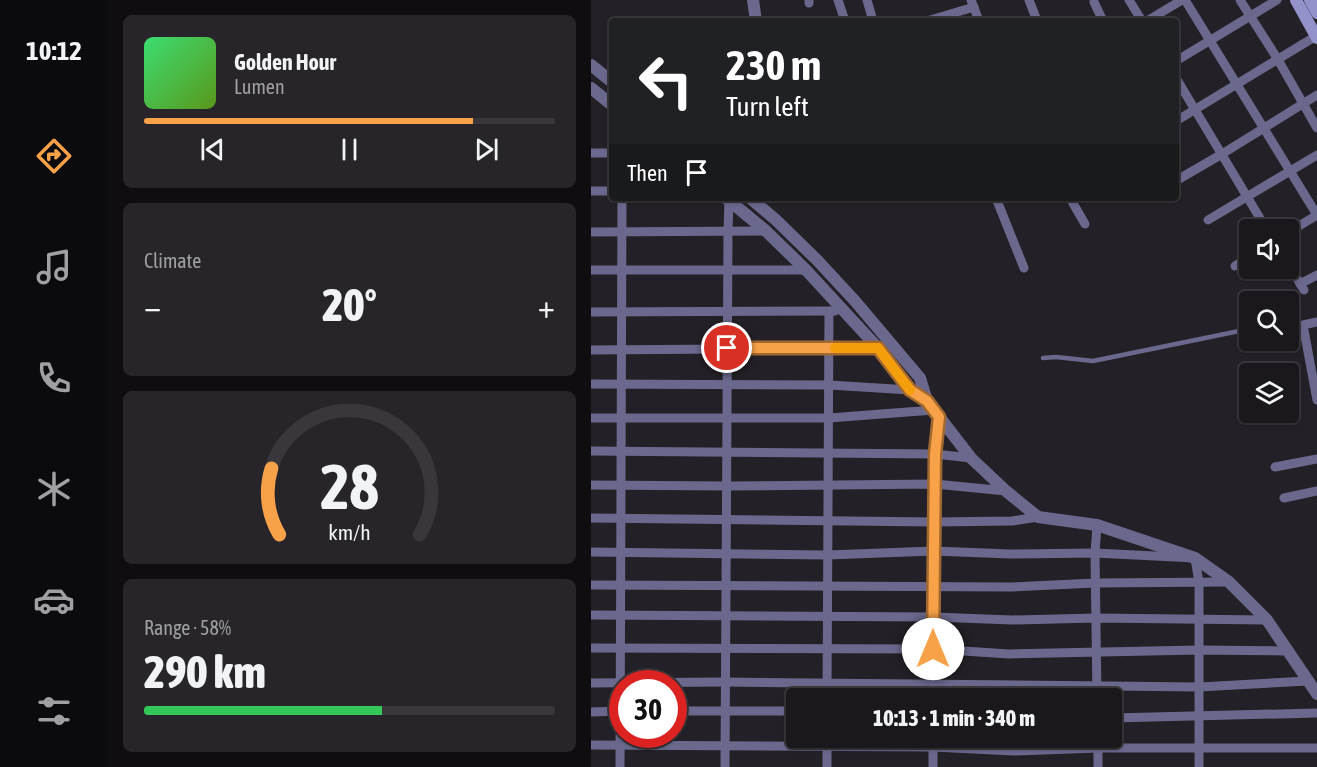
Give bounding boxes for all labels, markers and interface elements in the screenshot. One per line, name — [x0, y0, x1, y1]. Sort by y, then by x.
text: 10:12 — [26, 35, 82, 66]
text: 230 m — [726, 41, 821, 89]
icon: left — [627, 42, 705, 120]
text: Golden Hour — [234, 49, 336, 75]
text: Lumen — [234, 75, 285, 98]
text: Turn left — [726, 91, 809, 122]
icon: previous — [196, 133, 229, 166]
icon: pause — [333, 133, 366, 166]
icon: next — [470, 133, 503, 166]
icon: directions — [33, 135, 75, 177]
icon: arrive — [680, 156, 713, 189]
text: Then — [627, 160, 668, 186]
map controls — [1239, 219, 1299, 423]
button: sound — [1239, 219, 1299, 279]
icon: music — [33, 246, 75, 288]
text: Climate — [144, 249, 201, 272]
text: 20° — [322, 279, 377, 331]
text: − — [144, 287, 161, 325]
text: + — [538, 287, 555, 325]
button: search — [1239, 291, 1299, 351]
pin — [701, 322, 752, 373]
icon: arrive — [710, 331, 743, 364]
icon: phone — [33, 357, 75, 399]
button: layers — [1239, 363, 1299, 423]
text: 28 — [320, 451, 379, 522]
icon: climate — [33, 468, 75, 510]
text: km/h — [328, 520, 371, 545]
icon: car — [33, 579, 75, 621]
text: Range · 58% — [144, 616, 231, 639]
position arrow — [901, 617, 965, 681]
text: 290 km — [144, 646, 266, 698]
speed limit sign: 30 — [609, 670, 687, 748]
icon: filters — [33, 690, 75, 732]
text: 10:13 · 1 min · 340 m — [873, 705, 1035, 731]

